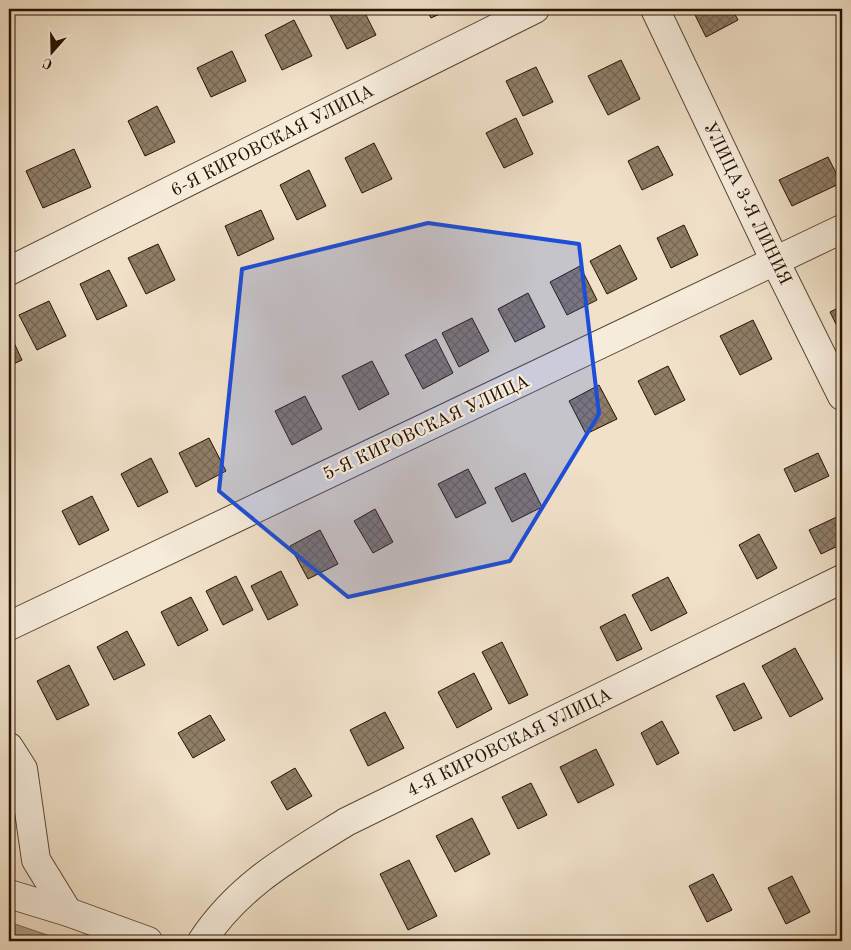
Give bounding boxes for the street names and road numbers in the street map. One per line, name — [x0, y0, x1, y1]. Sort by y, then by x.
street label: 6-Я КИРОВСКАЯ УЛИЦА — [168, 82, 377, 200]
street label: УЛИЦА 3-Я ЛИНИЯ — [700, 119, 794, 288]
street label: 5-Я КИРОВСКАЯ УЛИЦА — [321, 372, 532, 484]
street label: 4-Я КИРОВСКАЯ УЛИЦА — [404, 685, 615, 800]

